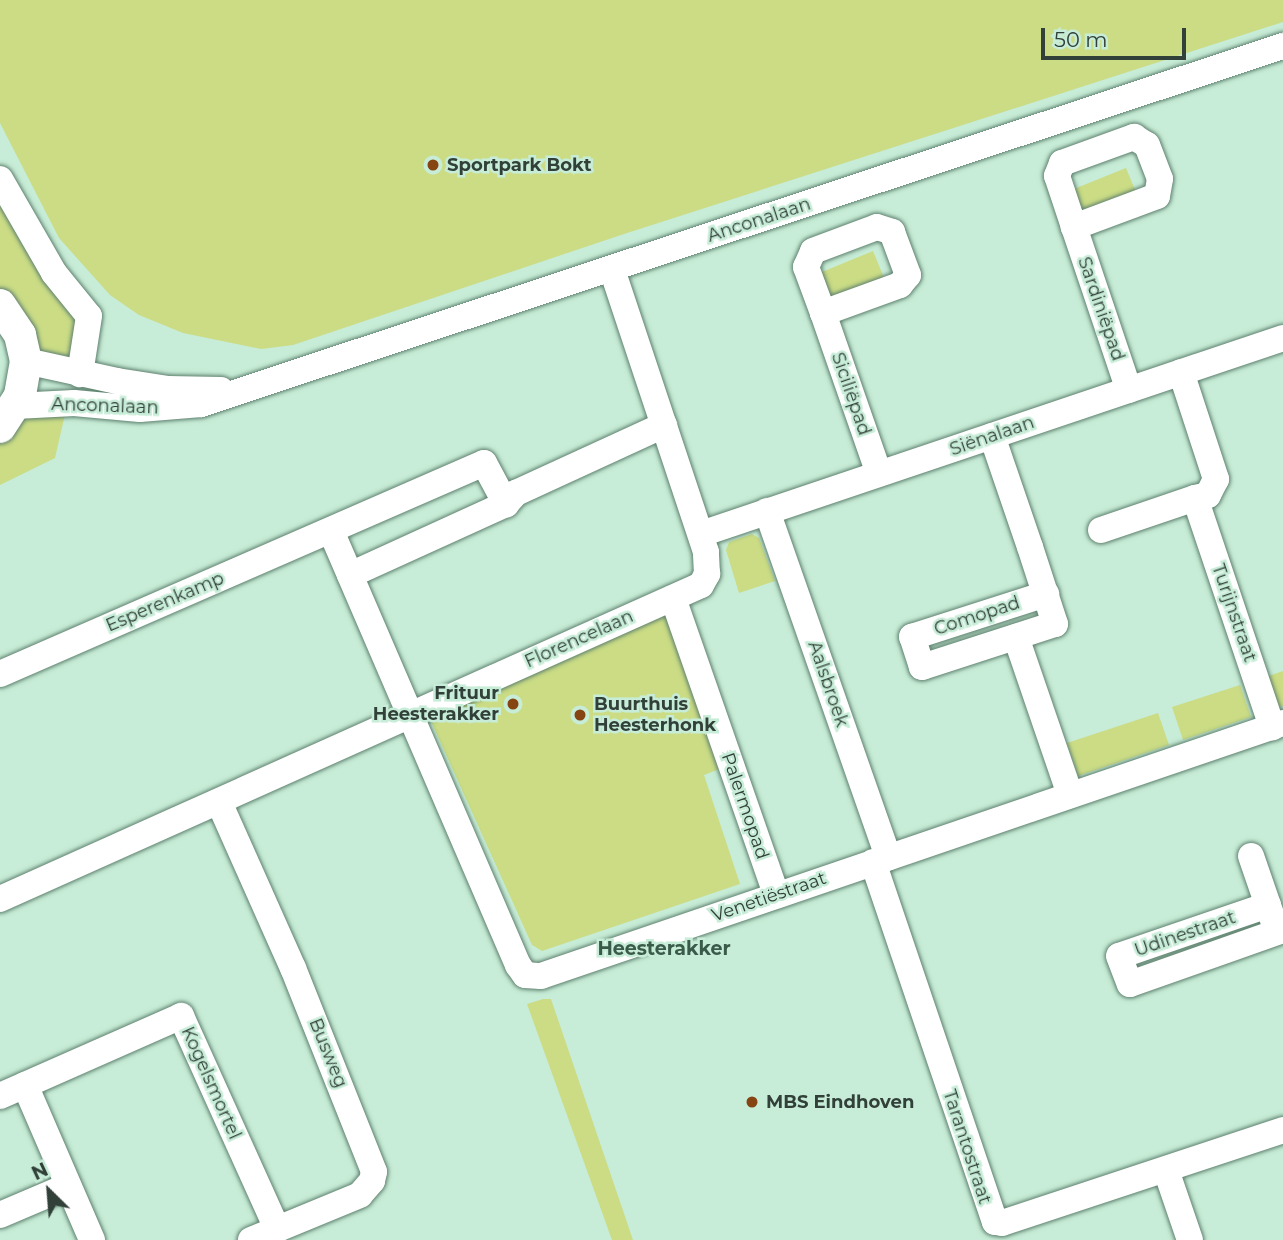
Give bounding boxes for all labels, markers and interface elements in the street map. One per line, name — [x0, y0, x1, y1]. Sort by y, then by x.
scale bar — [1045, 14, 1190, 58]
text: 50 m — [1054, 27, 1108, 52]
place label: Sportpark Bokt — [447, 154, 592, 176]
marker: Sportpark Bokt — [425, 157, 441, 173]
street label: Anconalaan — [705, 193, 813, 247]
street label: Sardiniëpad — [1073, 254, 1129, 364]
street label: Siciliëpad — [827, 350, 875, 438]
street label: Anconalaan — [51, 393, 159, 419]
street label: Siënalaan — [947, 411, 1037, 461]
street label: Turijnstraat — [1207, 561, 1261, 665]
street label: Esperenkamp — [103, 567, 227, 637]
street label: Comopad — [931, 592, 1023, 640]
street label: Florencelaan — [521, 605, 637, 673]
street label: Aalsbroek — [803, 638, 853, 730]
place label: Frituur Heesterakker — [373, 683, 499, 726]
place label: Buurthuis Heesterhonk — [594, 694, 716, 736]
marker: Frituur Heesterakker — [505, 696, 521, 712]
marker: Buurthuis Heesterhonk — [572, 707, 588, 723]
street label: Palermopad — [717, 750, 773, 862]
street label: Venetiëstraat — [709, 867, 829, 927]
street label: Udinestraat — [1132, 907, 1238, 961]
district label: Heesterakker — [597, 938, 731, 960]
street label: Busweg — [304, 1015, 352, 1091]
street label: Kogelsmortel — [177, 1023, 245, 1143]
street label: Tarantostraat — [938, 1087, 996, 1207]
place label: MBS Eindhoven — [766, 1091, 914, 1113]
marker: MBS Eindhoven — [744, 1094, 760, 1110]
north arrow — [14, 1156, 84, 1226]
text: N — [28, 1158, 52, 1185]

